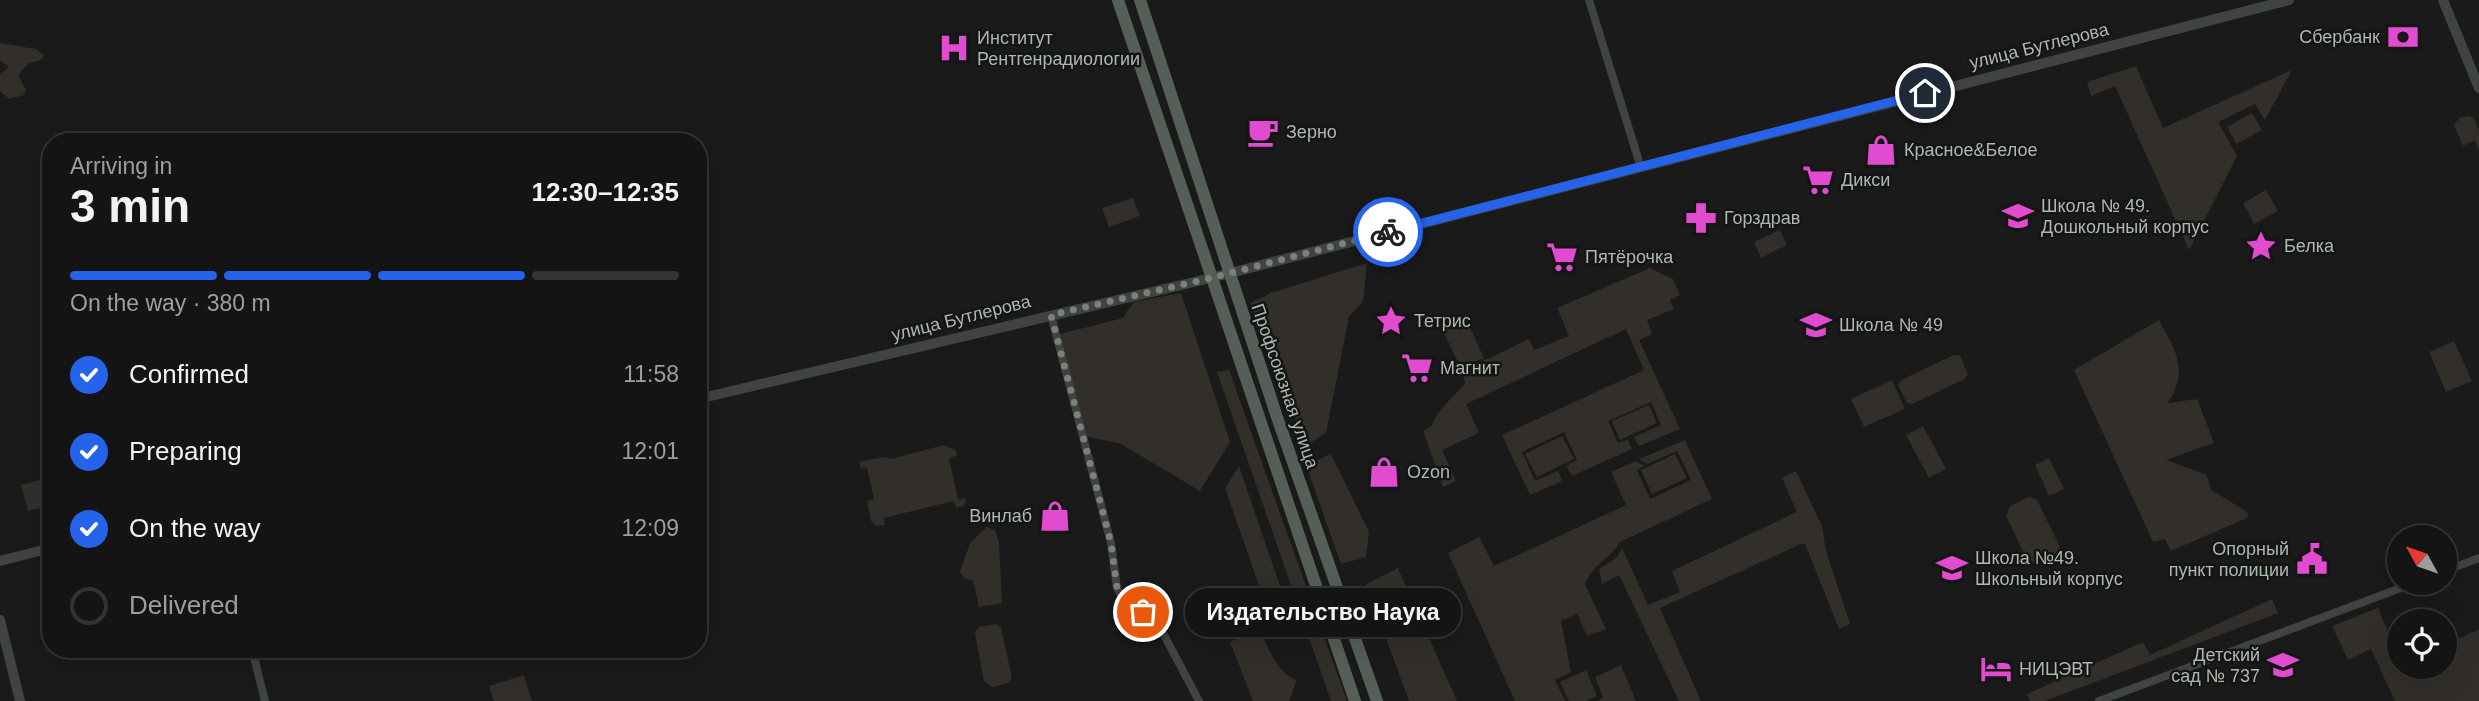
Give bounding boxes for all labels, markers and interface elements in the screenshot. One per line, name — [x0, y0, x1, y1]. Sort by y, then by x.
street label: улица Бутлерова — [1967, 19, 2112, 73]
bank icon: Сбербанк — [2386, 20, 2420, 54]
place label: Сбербанк — [2299, 27, 2380, 47]
place label: Институт Рентгенрадиологии — [977, 28, 1140, 69]
hospital icon: Институт Рентгенрадиологии — [937, 31, 971, 65]
pin — [1895, 63, 1955, 123]
icon: home — [1906, 74, 1944, 112]
cafe icon: Зерно — [1246, 115, 1280, 149]
place label: Зерно — [1286, 122, 1337, 142]
shop icon: Красное&Белое — [1864, 133, 1898, 167]
place label: Красное&Белое — [1904, 140, 2037, 160]
text: Arriving in — [70, 153, 172, 179]
supermarket icon: Дикси — [1801, 163, 1835, 197]
place label: Дикси — [1841, 170, 1890, 190]
text: 12:30–12:35 — [532, 177, 679, 207]
text: 3 min — [70, 180, 190, 232]
place label: Школа № 49. Дошкольный корпус — [2041, 196, 2209, 237]
courier — [1353, 197, 1423, 267]
school or university icon: Школа № 49. Дошкольный корпус — [2001, 199, 2035, 233]
pharmacy icon: Горздрав — [1684, 201, 1718, 235]
place label: Горздрав — [1724, 208, 1800, 228]
icon: bike — [1369, 213, 1407, 251]
place icon: Белка — [2244, 229, 2278, 263]
place label: Белка — [2284, 236, 2335, 256]
supermarket icon: Пятёрочка — [1545, 240, 1579, 274]
place label: Пятёрочка — [1585, 247, 1674, 267]
text: On the way · 380 m — [70, 290, 271, 316]
street label: улица Бутлерова — [889, 291, 1034, 345]
street label: Профсоюзная улица — [1247, 301, 1323, 472]
place icon: Тетрис — [1374, 304, 1408, 338]
school or university icon: Школа № 49 — [1799, 308, 1833, 342]
place label: Тетрис — [1414, 311, 1471, 331]
place label: Школа № 49 — [1839, 315, 1943, 335]
supermarket icon: Магнит — [1400, 351, 1434, 385]
icon: check — [70, 356, 108, 394]
place label: Магнит — [1440, 358, 1500, 378]
text: Confirmed — [129, 359, 249, 389]
text: 11:58 — [623, 361, 679, 387]
icon: check — [70, 433, 108, 471]
text: Preparing — [129, 436, 242, 466]
text: 12:01 — [621, 438, 679, 464]
shop icon: Ozon — [1367, 455, 1401, 489]
place label: Ozon — [1407, 462, 1450, 482]
shop icon: Винлаб — [1038, 499, 1072, 533]
place label: Винлаб — [969, 506, 1032, 526]
icon: check — [70, 510, 108, 548]
text: On the way — [129, 513, 261, 543]
text: 12:09 — [621, 515, 679, 541]
north arrow — [2387, 525, 2457, 595]
map controls — [2387, 525, 2457, 679]
place label: Опорный пункт полиции — [2169, 539, 2289, 580]
public building icon: Опорный пункт полиции — [2295, 542, 2329, 576]
place label: Школа №49. Школьный корпус — [1975, 548, 2123, 589]
school or university icon: Школа №49. Школьный корпус — [1935, 551, 1969, 585]
pin — [1113, 582, 1173, 642]
callout: Издательство Наука — [1185, 588, 1462, 636]
text: Delivered — [129, 590, 239, 620]
icon: bag — [1124, 593, 1162, 631]
text: Издательство Наука — [1207, 599, 1440, 625]
button: locate — [2387, 609, 2457, 679]
place label: Детский сад № 737 — [2171, 645, 2260, 686]
school or university icon: Детский сад № 737 — [2266, 648, 2300, 682]
hotel icon: НИЦЭВТ — [1979, 652, 2013, 686]
place label: НИЦЭВТ — [2019, 659, 2093, 679]

